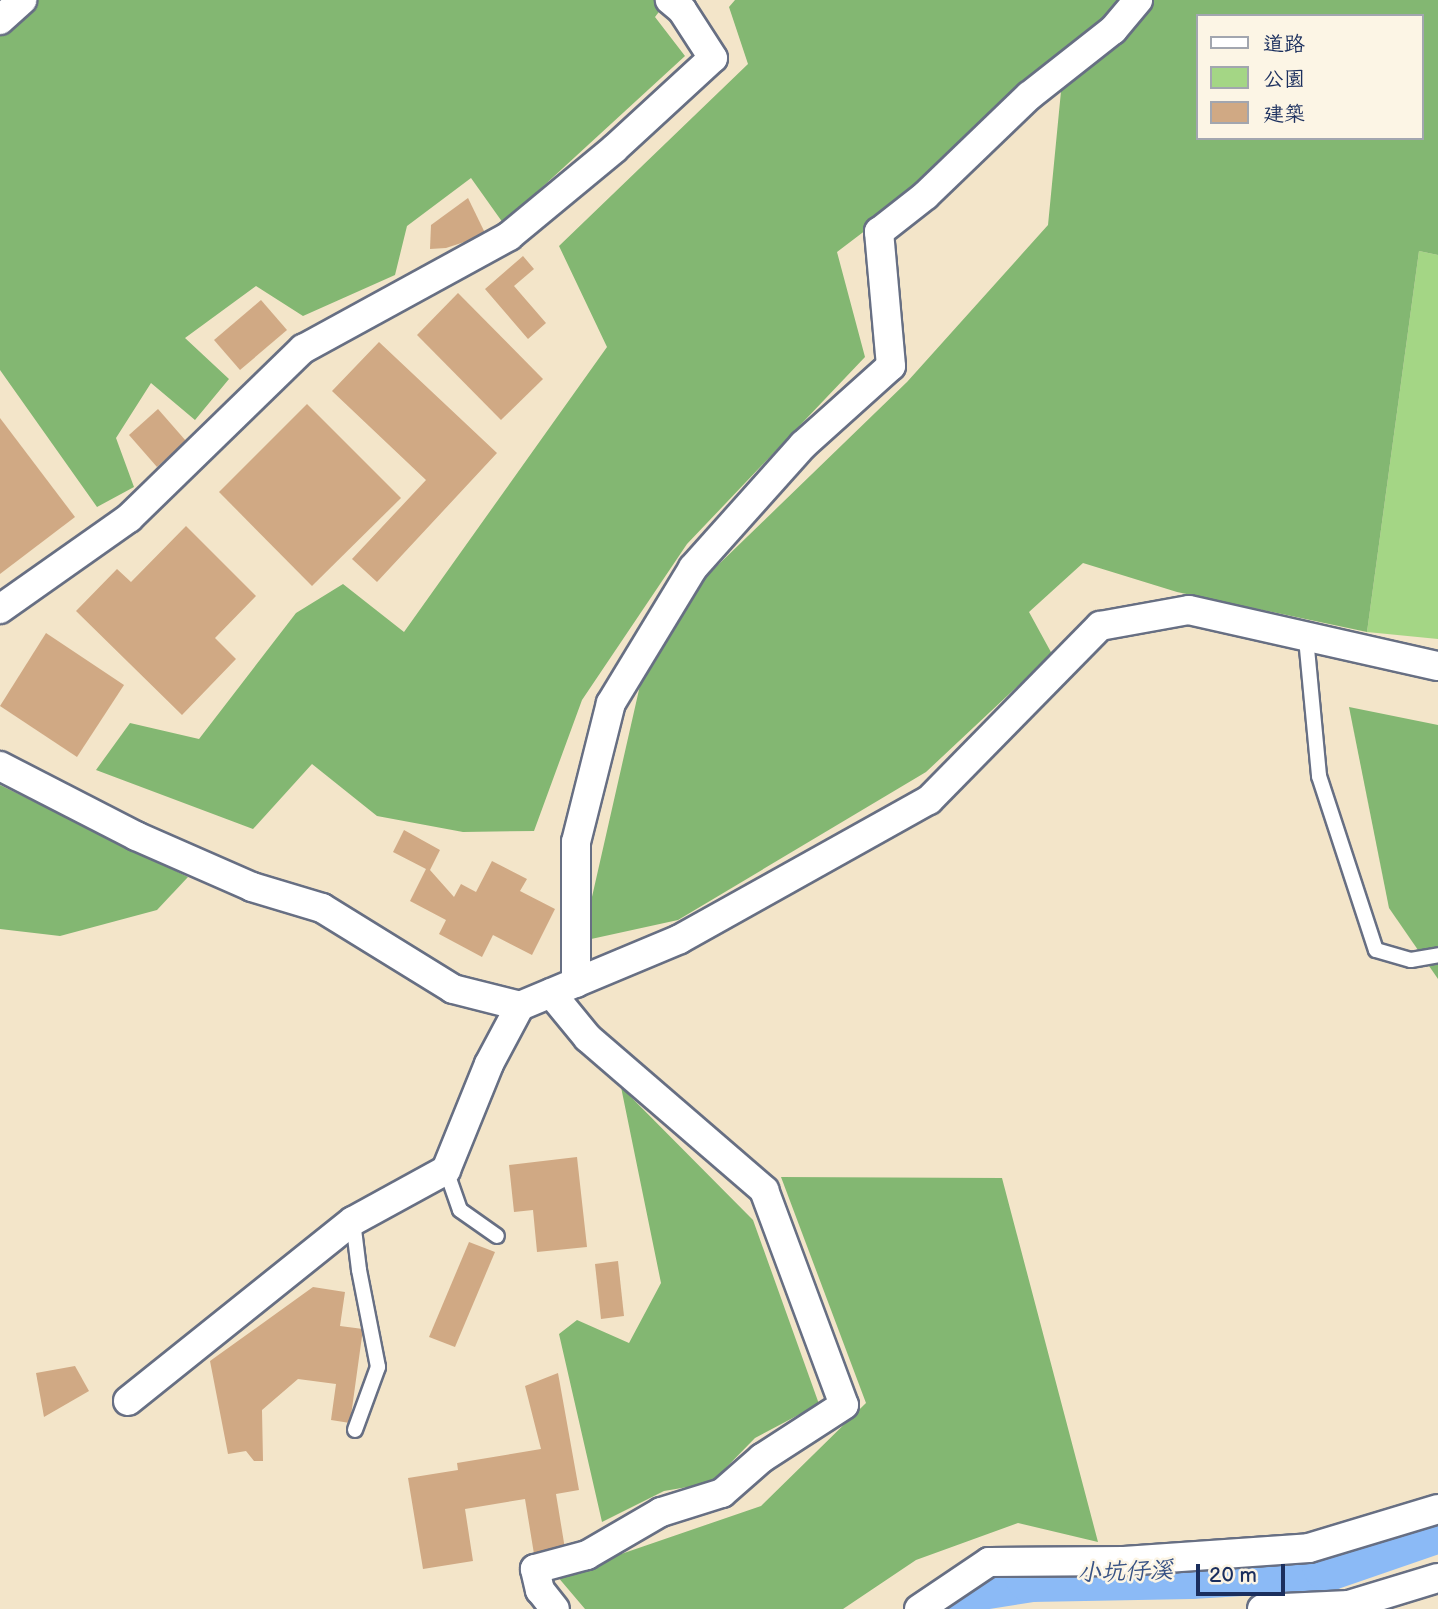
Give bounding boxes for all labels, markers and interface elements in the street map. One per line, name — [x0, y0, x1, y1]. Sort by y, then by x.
legend — [1196, 14, 1424, 140]
text: 道路 — [1263, 32, 1305, 57]
text: 公園 — [1263, 67, 1305, 92]
text: 建築 — [1263, 102, 1305, 127]
scale bar — [1200, 1550, 1289, 1594]
water label: 小坑仔溪 — [1077, 1556, 1173, 1588]
text: 20 m — [1209, 1563, 1257, 1588]

